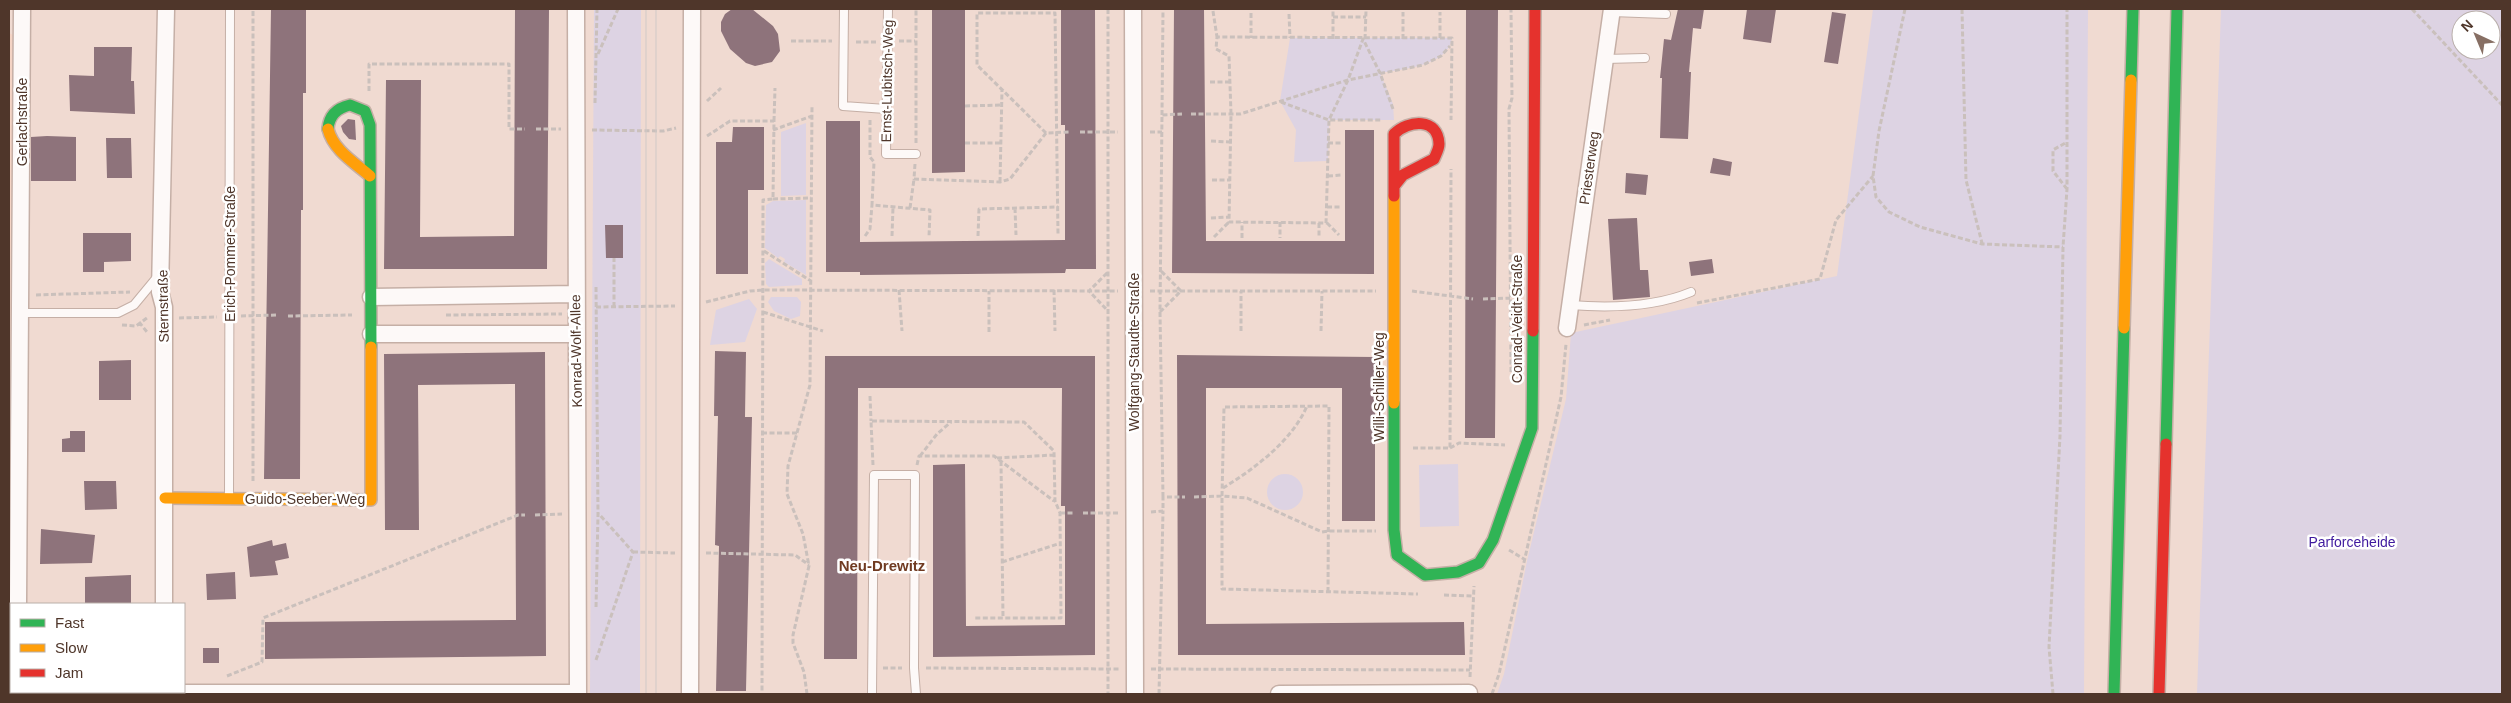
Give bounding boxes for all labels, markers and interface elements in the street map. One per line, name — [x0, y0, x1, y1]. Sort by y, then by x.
north arrow — [2451, 10, 2501, 60]
text: N — [2458, 16, 2476, 35]
street label: Ernst-Lubitsch-Weg — [878, 20, 896, 142]
street label: Gerlachstraße — [14, 77, 30, 166]
street label: Priesterweg — [1576, 130, 1602, 206]
street label: Erich-Pommer-Straße — [222, 186, 238, 322]
street label: Conrad-Veidt-Straße — [1509, 255, 1525, 383]
street label: Sternstraße — [154, 269, 172, 343]
street label: Wolfgang-Staudte-Straße — [1126, 273, 1142, 431]
street label: Konrad-Wolf-Allee — [567, 294, 585, 408]
street label: Willi-Schiller-Weg — [1371, 332, 1387, 442]
street label: Guido-Seeber-Weg — [245, 491, 365, 507]
park label: Parforceheide — [2308, 534, 2396, 550]
district label: Neu-Drewitz — [839, 557, 925, 574]
legend — [10, 603, 185, 693]
text: Fast — [55, 614, 85, 631]
text: Slow — [55, 639, 88, 656]
text: Jam — [55, 664, 83, 681]

